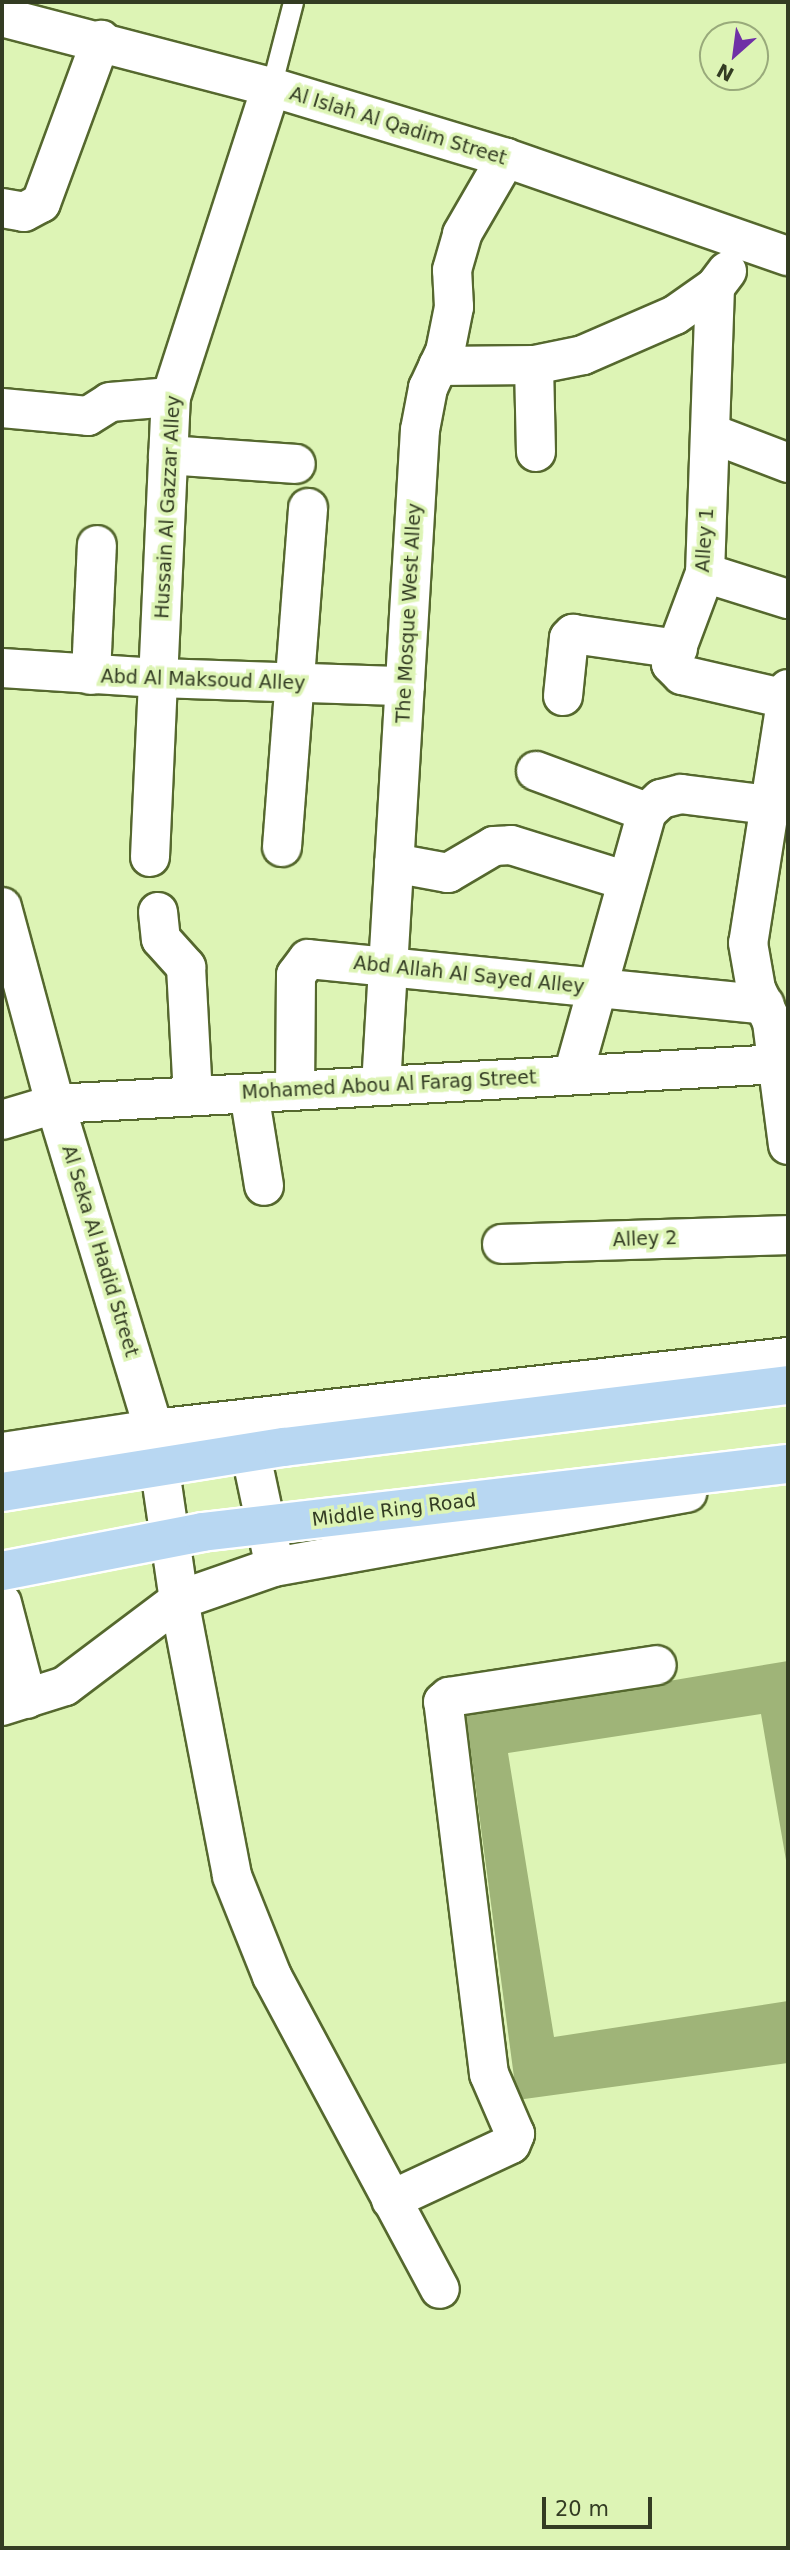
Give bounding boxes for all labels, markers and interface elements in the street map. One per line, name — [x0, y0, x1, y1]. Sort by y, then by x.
north arrow — [699, 21, 769, 91]
text: N — [713, 59, 737, 86]
street label: Al Islah Al Qadim Street — [287, 82, 509, 170]
street label: Hussain Al Gazzar Alley — [151, 395, 185, 619]
street label: The Mosque West Alley — [392, 502, 426, 724]
street label: Alley 1 — [691, 507, 719, 573]
street label: Abd Al Maksoud Alley — [100, 665, 306, 695]
street label: Abd Allah Al Sayed Alley — [352, 952, 586, 998]
street label: Mohamed Abou Al Farag Street — [241, 1066, 537, 1104]
street label: Al Seka Al Hadid Street — [57, 1143, 143, 1359]
street label: Alley 2 — [612, 1226, 678, 1252]
street label: Middle Ring Road — [311, 1489, 477, 1531]
scale bar — [545, 2484, 655, 2528]
text: 20 m — [555, 2497, 609, 2521]

